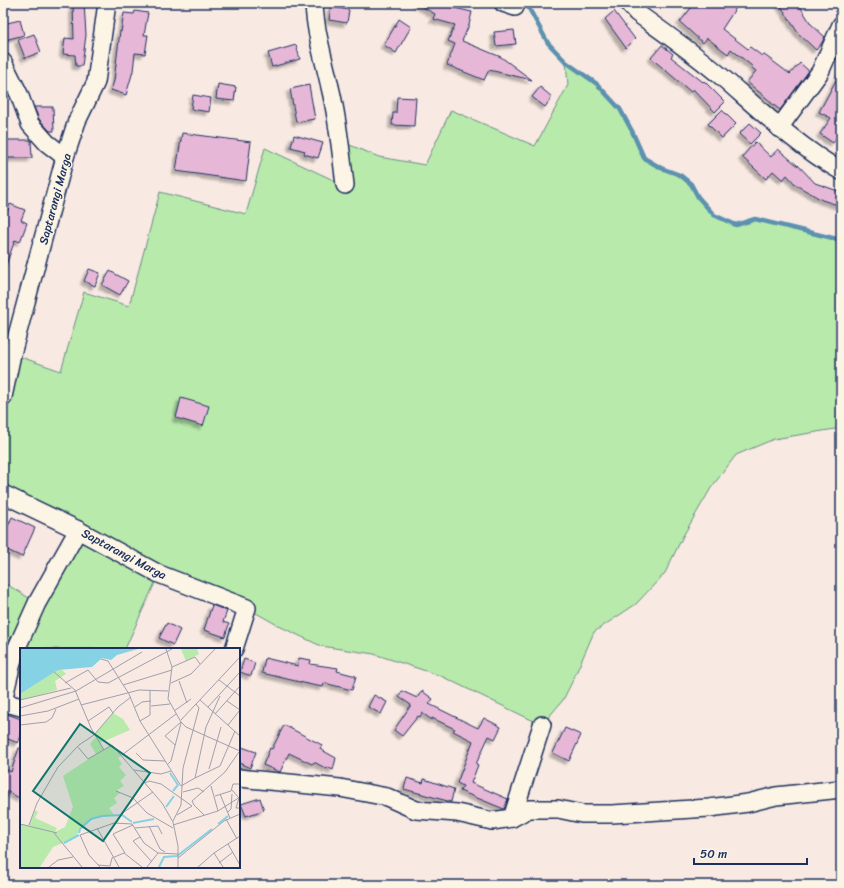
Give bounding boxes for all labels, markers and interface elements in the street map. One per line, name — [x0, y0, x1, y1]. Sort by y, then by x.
street label: Saptarangi Marga — [32, 151, 78, 247]
street label: Saptarangi Marga — [77, 522, 171, 586]
inset map — [20, 648, 240, 868]
scale bar — [694, 840, 807, 866]
text: 50 m — [700, 843, 727, 865]

